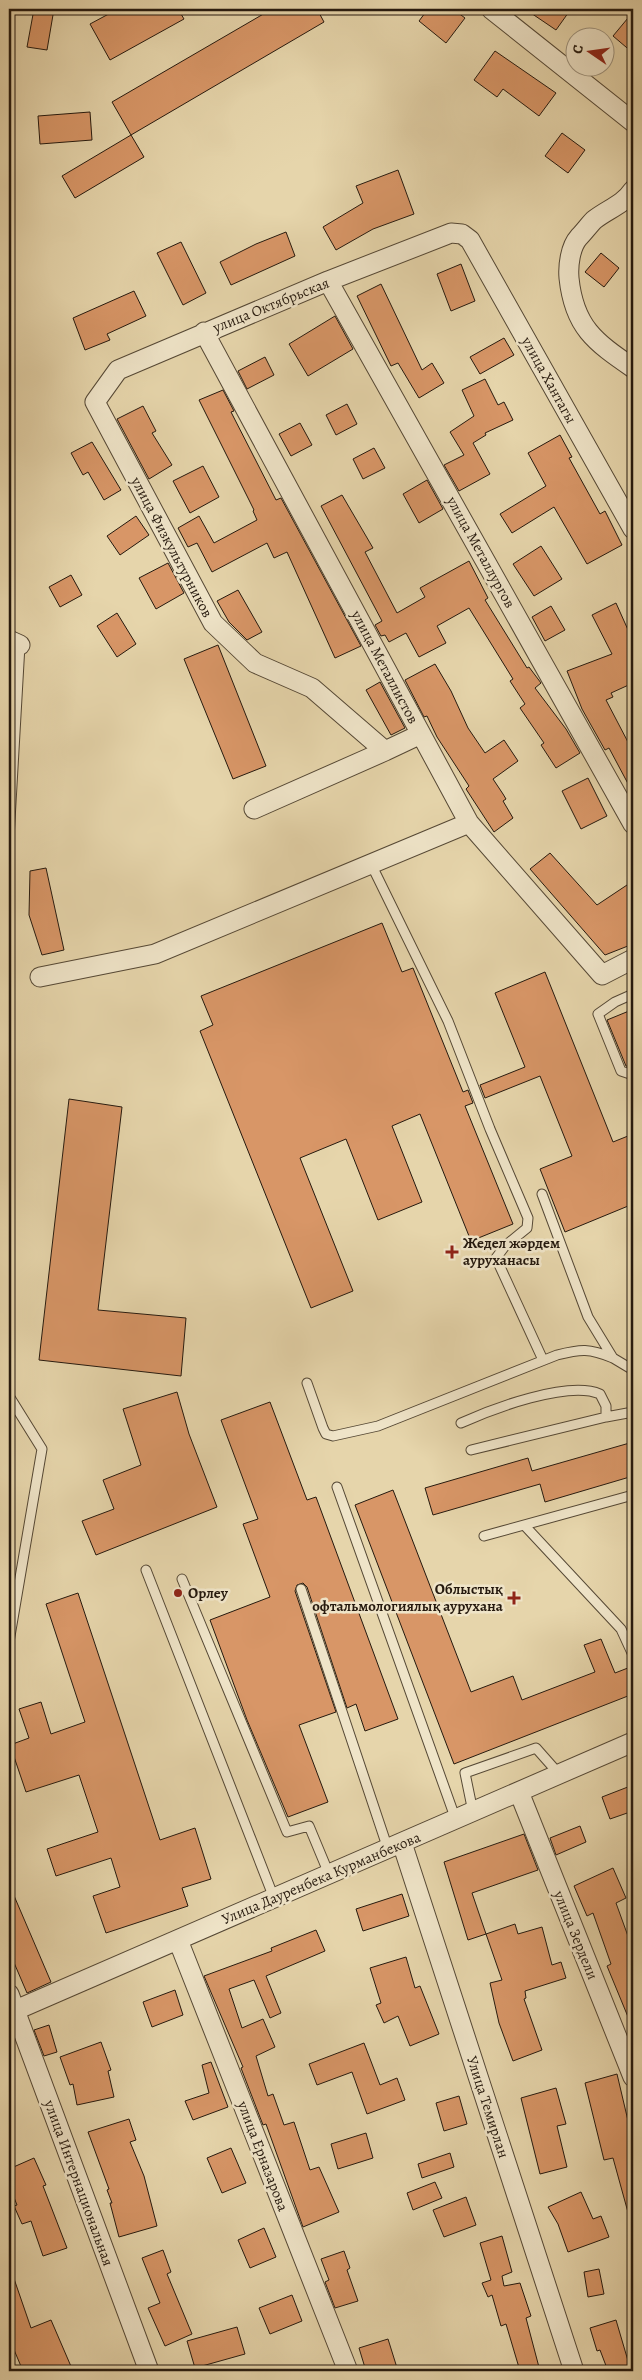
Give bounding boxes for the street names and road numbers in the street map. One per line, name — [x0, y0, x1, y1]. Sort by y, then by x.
street label: улица Октябрьская — [209, 273, 332, 338]
street label: улица Хантагы — [516, 332, 581, 427]
street label: улица Физкультурников — [126, 472, 218, 621]
street label: улица Металлургов — [442, 492, 520, 611]
street label: улица Металлистов — [346, 606, 423, 727]
street label: Улица Дауренбека Курманбекова — [219, 1827, 424, 1929]
street label: улица Зердели — [549, 1887, 603, 1983]
street label: Улица Темирлан — [462, 2053, 514, 2161]
street label: улица Интернациональная — [39, 2096, 118, 2269]
street label: улица Ерназарова — [232, 2097, 293, 2214]

